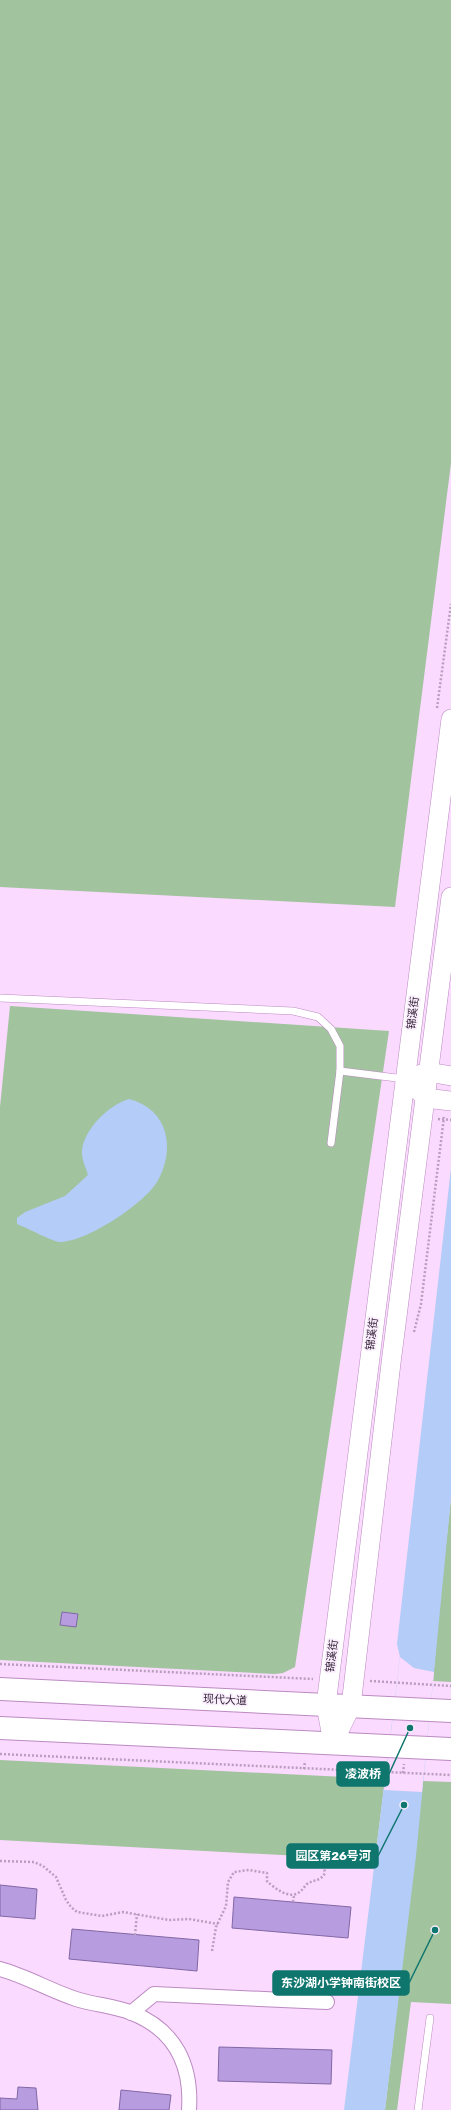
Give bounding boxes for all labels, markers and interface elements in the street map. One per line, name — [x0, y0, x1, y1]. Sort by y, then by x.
street label: 锦溪街 — [405, 996, 421, 1030]
street label: 锦溪街 — [364, 1317, 380, 1351]
street label: 锦溪街 — [324, 1639, 340, 1673]
street label: 现代大道 — [203, 1692, 247, 1708]
callout: 凌波桥 — [337, 1762, 389, 1786]
text: 凌波桥 — [345, 1767, 381, 1781]
callout: 园区第26号河 — [287, 1844, 378, 1868]
text: 园区第26号河 — [295, 1849, 371, 1863]
callout: 东沙湖小学钟南街校区 — [273, 1971, 409, 1995]
text: 东沙湖小学钟南街校区 — [281, 1976, 401, 1990]

